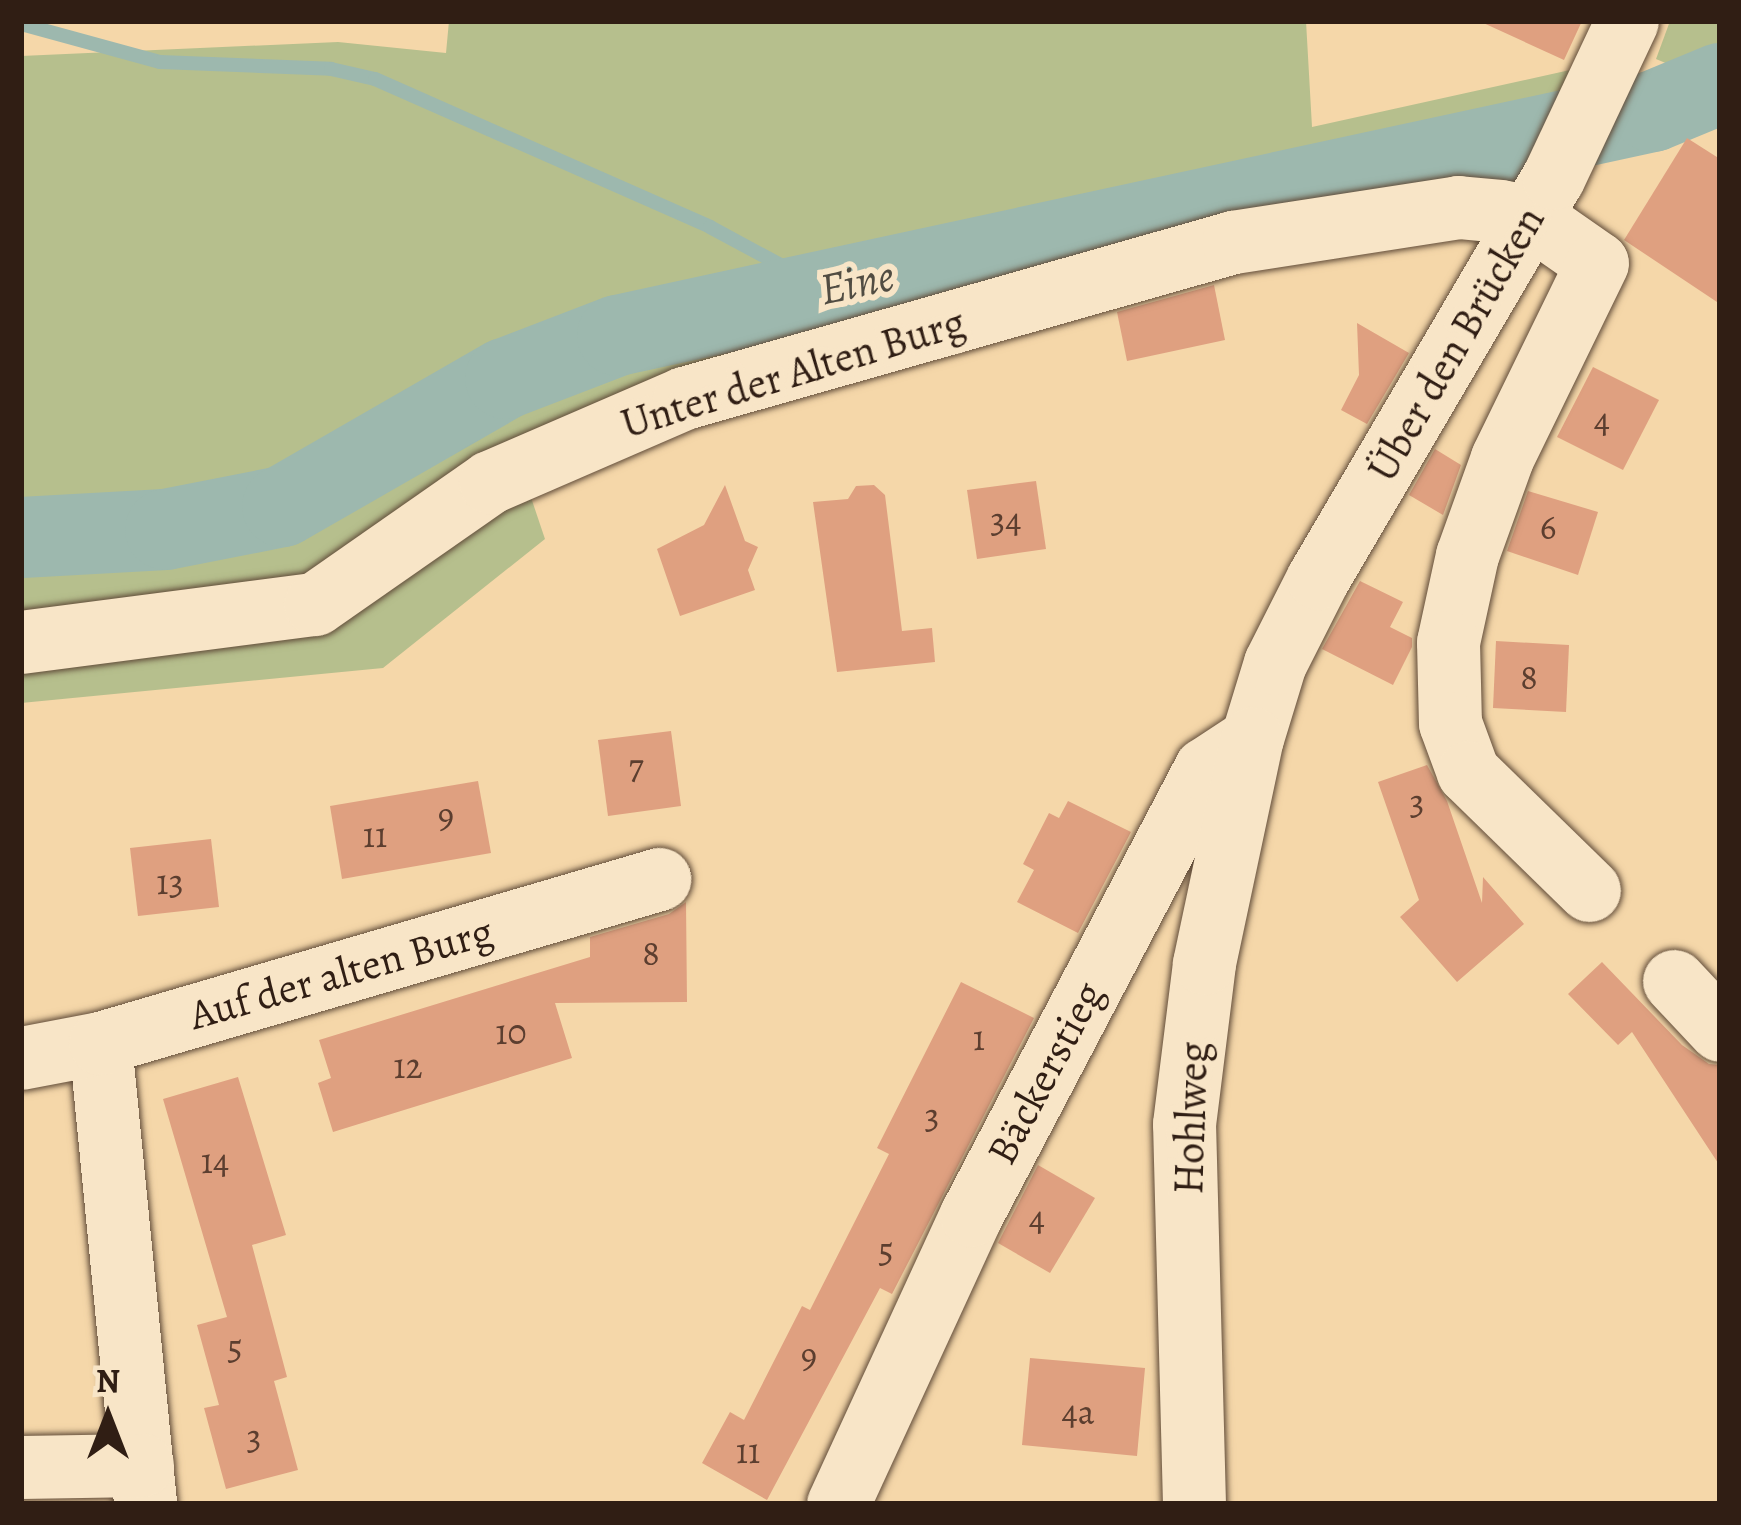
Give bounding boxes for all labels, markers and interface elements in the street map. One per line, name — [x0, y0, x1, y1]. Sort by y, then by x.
street label: Über den Brücken — [1357, 198, 1555, 490]
water label: Eine — [815, 249, 899, 317]
street label: Unter der Alten Burg — [615, 297, 971, 449]
house number: 4 — [1594, 398, 1610, 442]
house number: 34 — [990, 498, 1022, 542]
house number: 6 — [1540, 505, 1556, 549]
house number: 8 — [1520, 655, 1538, 699]
house number: 7 — [628, 744, 644, 788]
house number: 3 — [1410, 780, 1424, 824]
house number: 9 — [438, 793, 454, 837]
house number: 11 — [363, 813, 387, 857]
house number: 13 — [156, 860, 184, 904]
street label: Auf der alten Burg — [184, 906, 498, 1040]
house number: 8 — [642, 931, 660, 975]
street label: Bäckerstieg — [976, 973, 1114, 1173]
house number: 10 — [495, 1010, 527, 1054]
house number: 1 — [973, 1016, 985, 1060]
street label: Hohlweg — [1163, 1041, 1219, 1195]
house number: 12 — [393, 1044, 423, 1088]
house number: 3 — [925, 1094, 939, 1138]
house number: 14 — [201, 1139, 229, 1183]
house number: 4 — [1029, 1196, 1045, 1240]
house number: 5 — [878, 1228, 894, 1272]
house number: 5 — [227, 1325, 243, 1369]
house number: 9 — [801, 1333, 817, 1377]
north arrow — [48, 1357, 168, 1477]
text: N — [96, 1358, 120, 1403]
house number: 4a — [1061, 1390, 1095, 1434]
house number: 3 — [247, 1415, 261, 1459]
house number: 11 — [736, 1429, 760, 1473]

